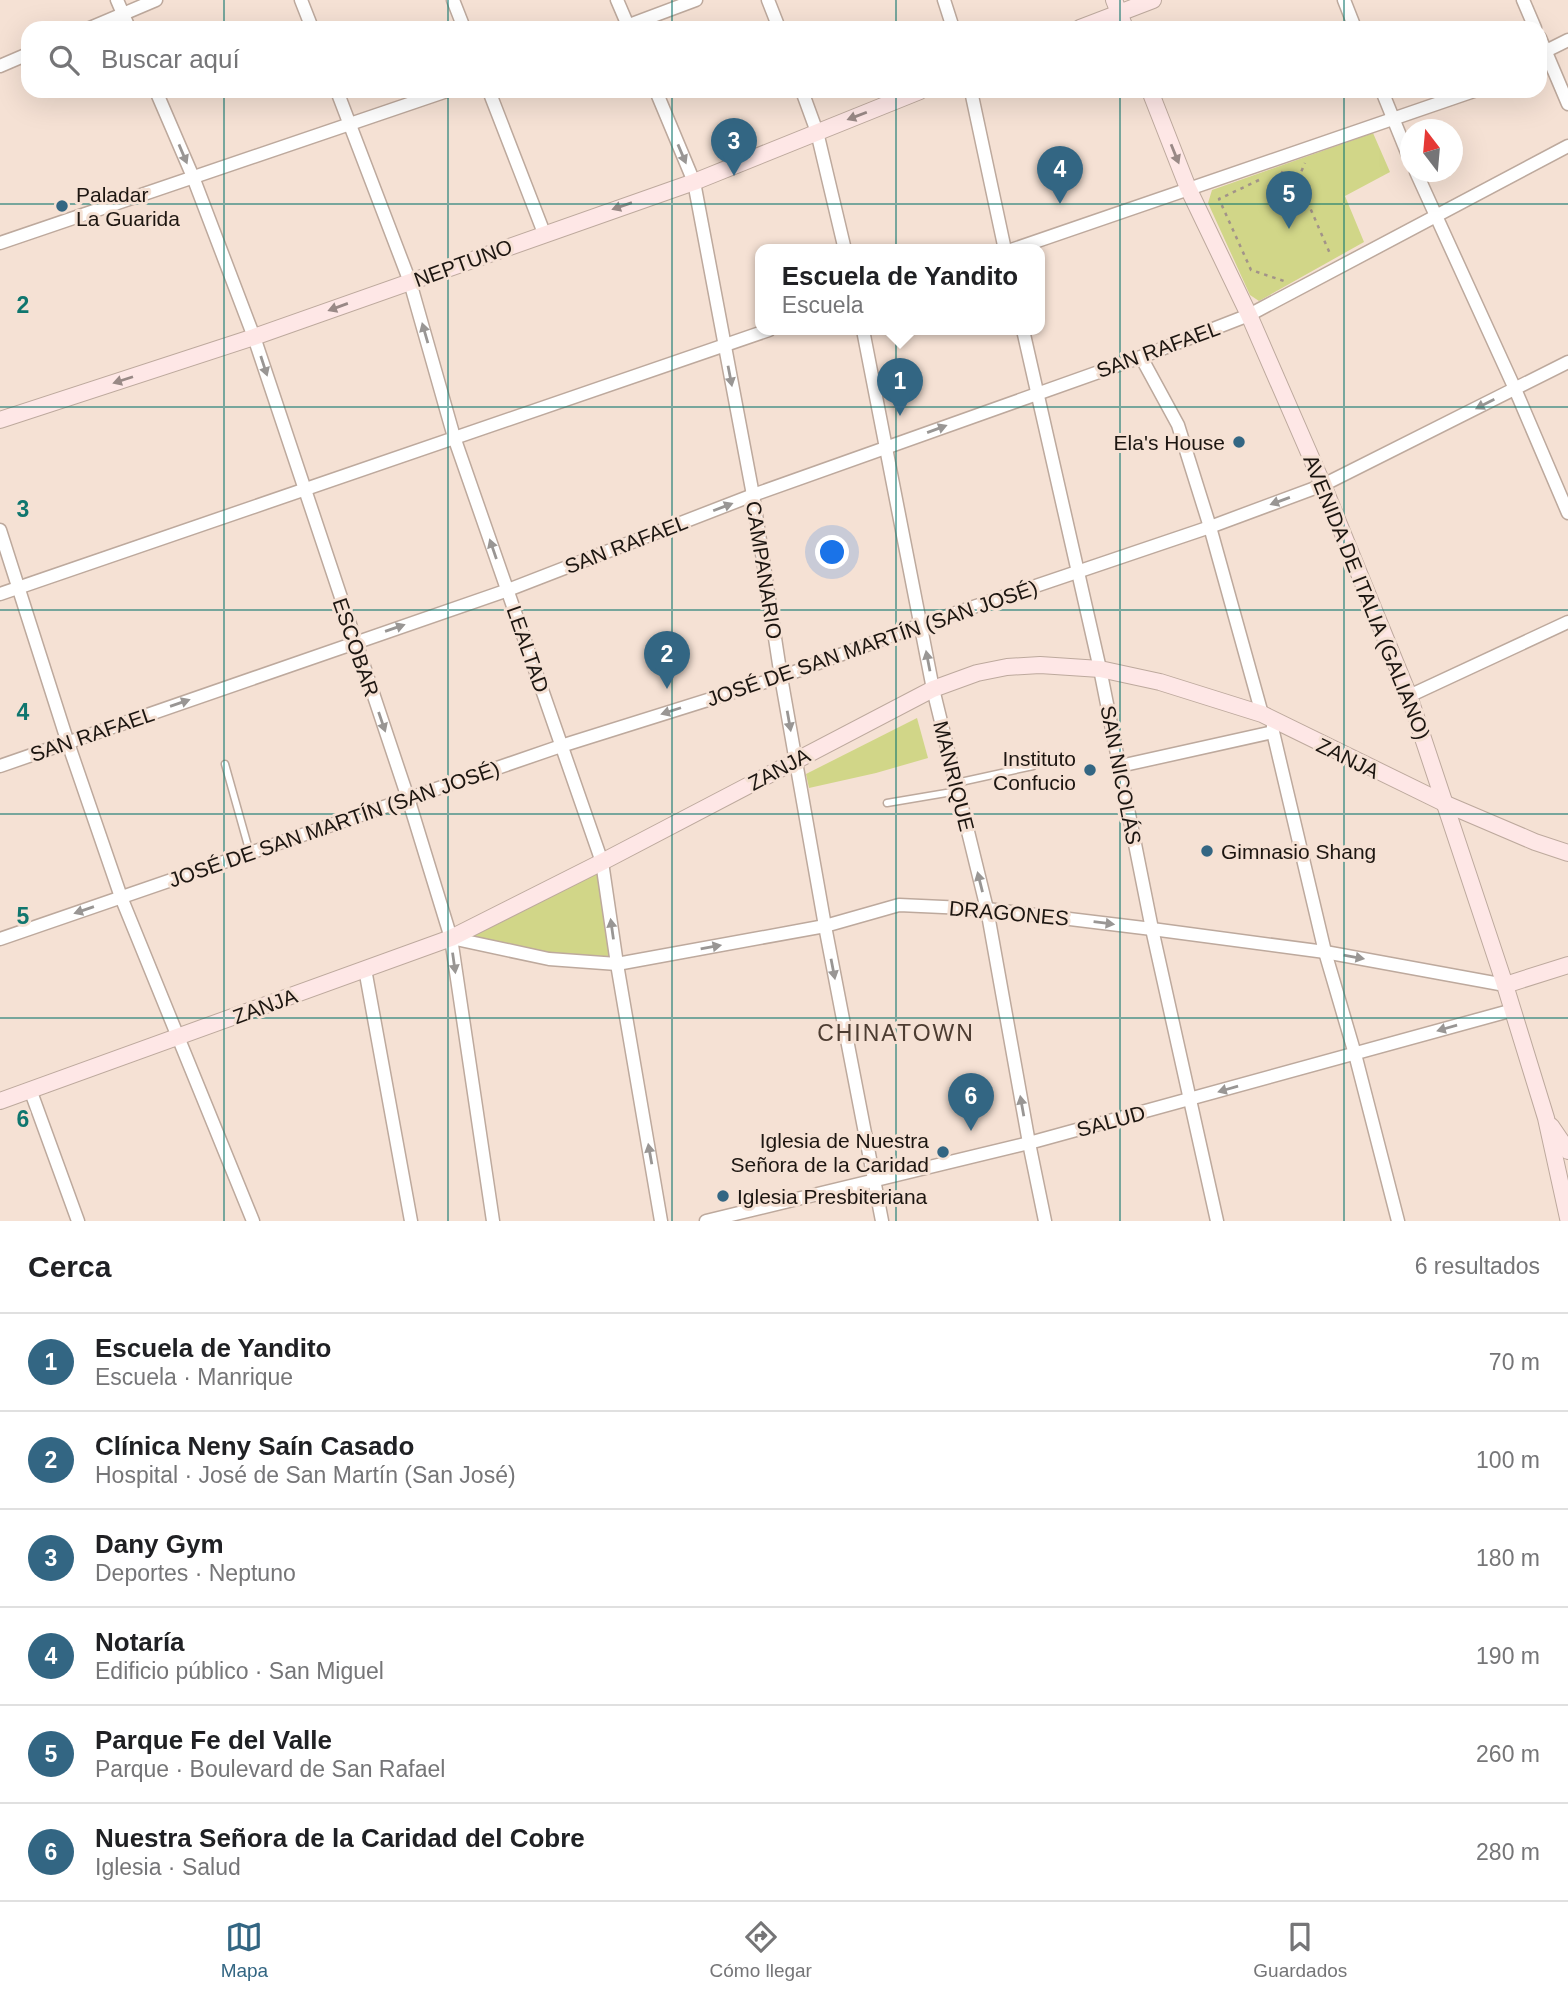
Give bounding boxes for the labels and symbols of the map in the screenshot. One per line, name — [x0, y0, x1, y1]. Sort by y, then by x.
one-way arrow — [846, 110, 867, 121]
pin: 3 — [711, 118, 757, 176]
north arrow — [1400, 119, 1463, 182]
one-way arrow — [178, 143, 189, 164]
one-way arrow — [676, 144, 688, 164]
one-way arrow — [1169, 144, 1180, 165]
pin: 4 — [1037, 146, 1083, 204]
pin: 5 — [1266, 171, 1312, 229]
place label: Paladar La Guarida — [76, 183, 180, 230]
marker: Paladar La Guarida — [54, 198, 70, 214]
one-way arrow — [611, 201, 632, 212]
street label: NEPTUNO — [411, 235, 515, 291]
text: 2 — [17, 292, 29, 318]
one-way arrow — [328, 302, 349, 313]
street label: SAN RAFAEL — [1093, 316, 1223, 382]
one-way arrow — [419, 321, 430, 343]
one-way arrow — [259, 356, 270, 377]
pin: 1 — [877, 358, 923, 416]
one-way arrow — [724, 365, 735, 387]
one-way arrow — [112, 375, 133, 386]
one-way arrow — [1475, 398, 1495, 409]
one-way arrow — [926, 423, 947, 434]
place label: Ela's House — [1114, 431, 1225, 454]
marker: Ela's House — [1231, 434, 1247, 450]
street label: AVENIDA DE ITALIA (GALIANO) — [1299, 451, 1435, 743]
text: 3 — [17, 496, 29, 522]
one-way arrow — [1269, 496, 1290, 507]
street label: CAMPANARIO — [742, 499, 786, 641]
one-way arrow — [713, 501, 734, 512]
street label: SAN RAFAEL — [561, 510, 691, 578]
your location — [815, 535, 849, 569]
one-way arrow — [487, 539, 498, 560]
street label: JOSÉ DE SAN MARTÍN (SAN JOSÉ) — [703, 575, 1041, 711]
street label: ESCOBAR — [328, 595, 384, 699]
street label: LEALTAD — [502, 603, 554, 695]
one-way arrow — [384, 622, 405, 633]
pin: 2 — [644, 631, 690, 689]
one-way arrow — [922, 650, 933, 672]
one-way arrow — [170, 697, 191, 708]
text: 4 — [17, 699, 30, 725]
street label: SAN RAFAEL — [27, 702, 157, 766]
street label: SAN NICOLÁS — [1096, 703, 1146, 847]
one-way arrow — [660, 707, 681, 717]
one-way arrow — [783, 710, 794, 732]
one-way arrow — [377, 711, 388, 732]
street label: MANRIQUE — [929, 718, 979, 834]
street label: ZANJA — [1313, 733, 1383, 783]
street label: ZANJA — [744, 743, 814, 795]
place label: Instituto Confucio — [993, 747, 1076, 794]
street label: JOSÉ DE SAN MARTÍN (SAN JOSÉ) — [165, 756, 503, 892]
marker: Instituto Confucio — [1082, 762, 1098, 778]
place label: Gimnasio Shang — [1221, 840, 1376, 863]
marker: Gimnasio Shang — [1199, 843, 1215, 859]
one-way arrow — [975, 871, 986, 893]
street label: DRAGONES — [948, 896, 1070, 930]
text: 5 — [17, 903, 30, 929]
one-way arrow — [74, 905, 95, 916]
one-way arrow — [606, 918, 617, 940]
one-way arrow — [1093, 918, 1115, 929]
one-way arrow — [700, 941, 722, 952]
one-way arrow — [449, 952, 460, 974]
one-way arrow — [1343, 952, 1365, 963]
one-way arrow — [828, 958, 839, 980]
street label: ZANJA — [230, 984, 300, 1028]
district label: CHINATOWN — [817, 1020, 975, 1046]
one-way arrow — [1436, 1023, 1458, 1034]
pin: 6 — [948, 1073, 994, 1131]
one-way arrow — [1217, 1084, 1239, 1095]
one-way arrow — [1016, 1095, 1027, 1117]
street label: SALUD — [1074, 1101, 1148, 1141]
text: 6 — [17, 1106, 29, 1132]
place label: Iglesia de Nuestra Señora de la Caridad — [731, 1129, 929, 1176]
one-way arrow — [644, 1143, 655, 1165]
marker: Iglesia de Nuestra Señora de la Caridad — [935, 1144, 951, 1160]
place label: Iglesia Presbiteriana — [737, 1185, 928, 1208]
marker: Iglesia Presbiteriana — [715, 1188, 731, 1204]

